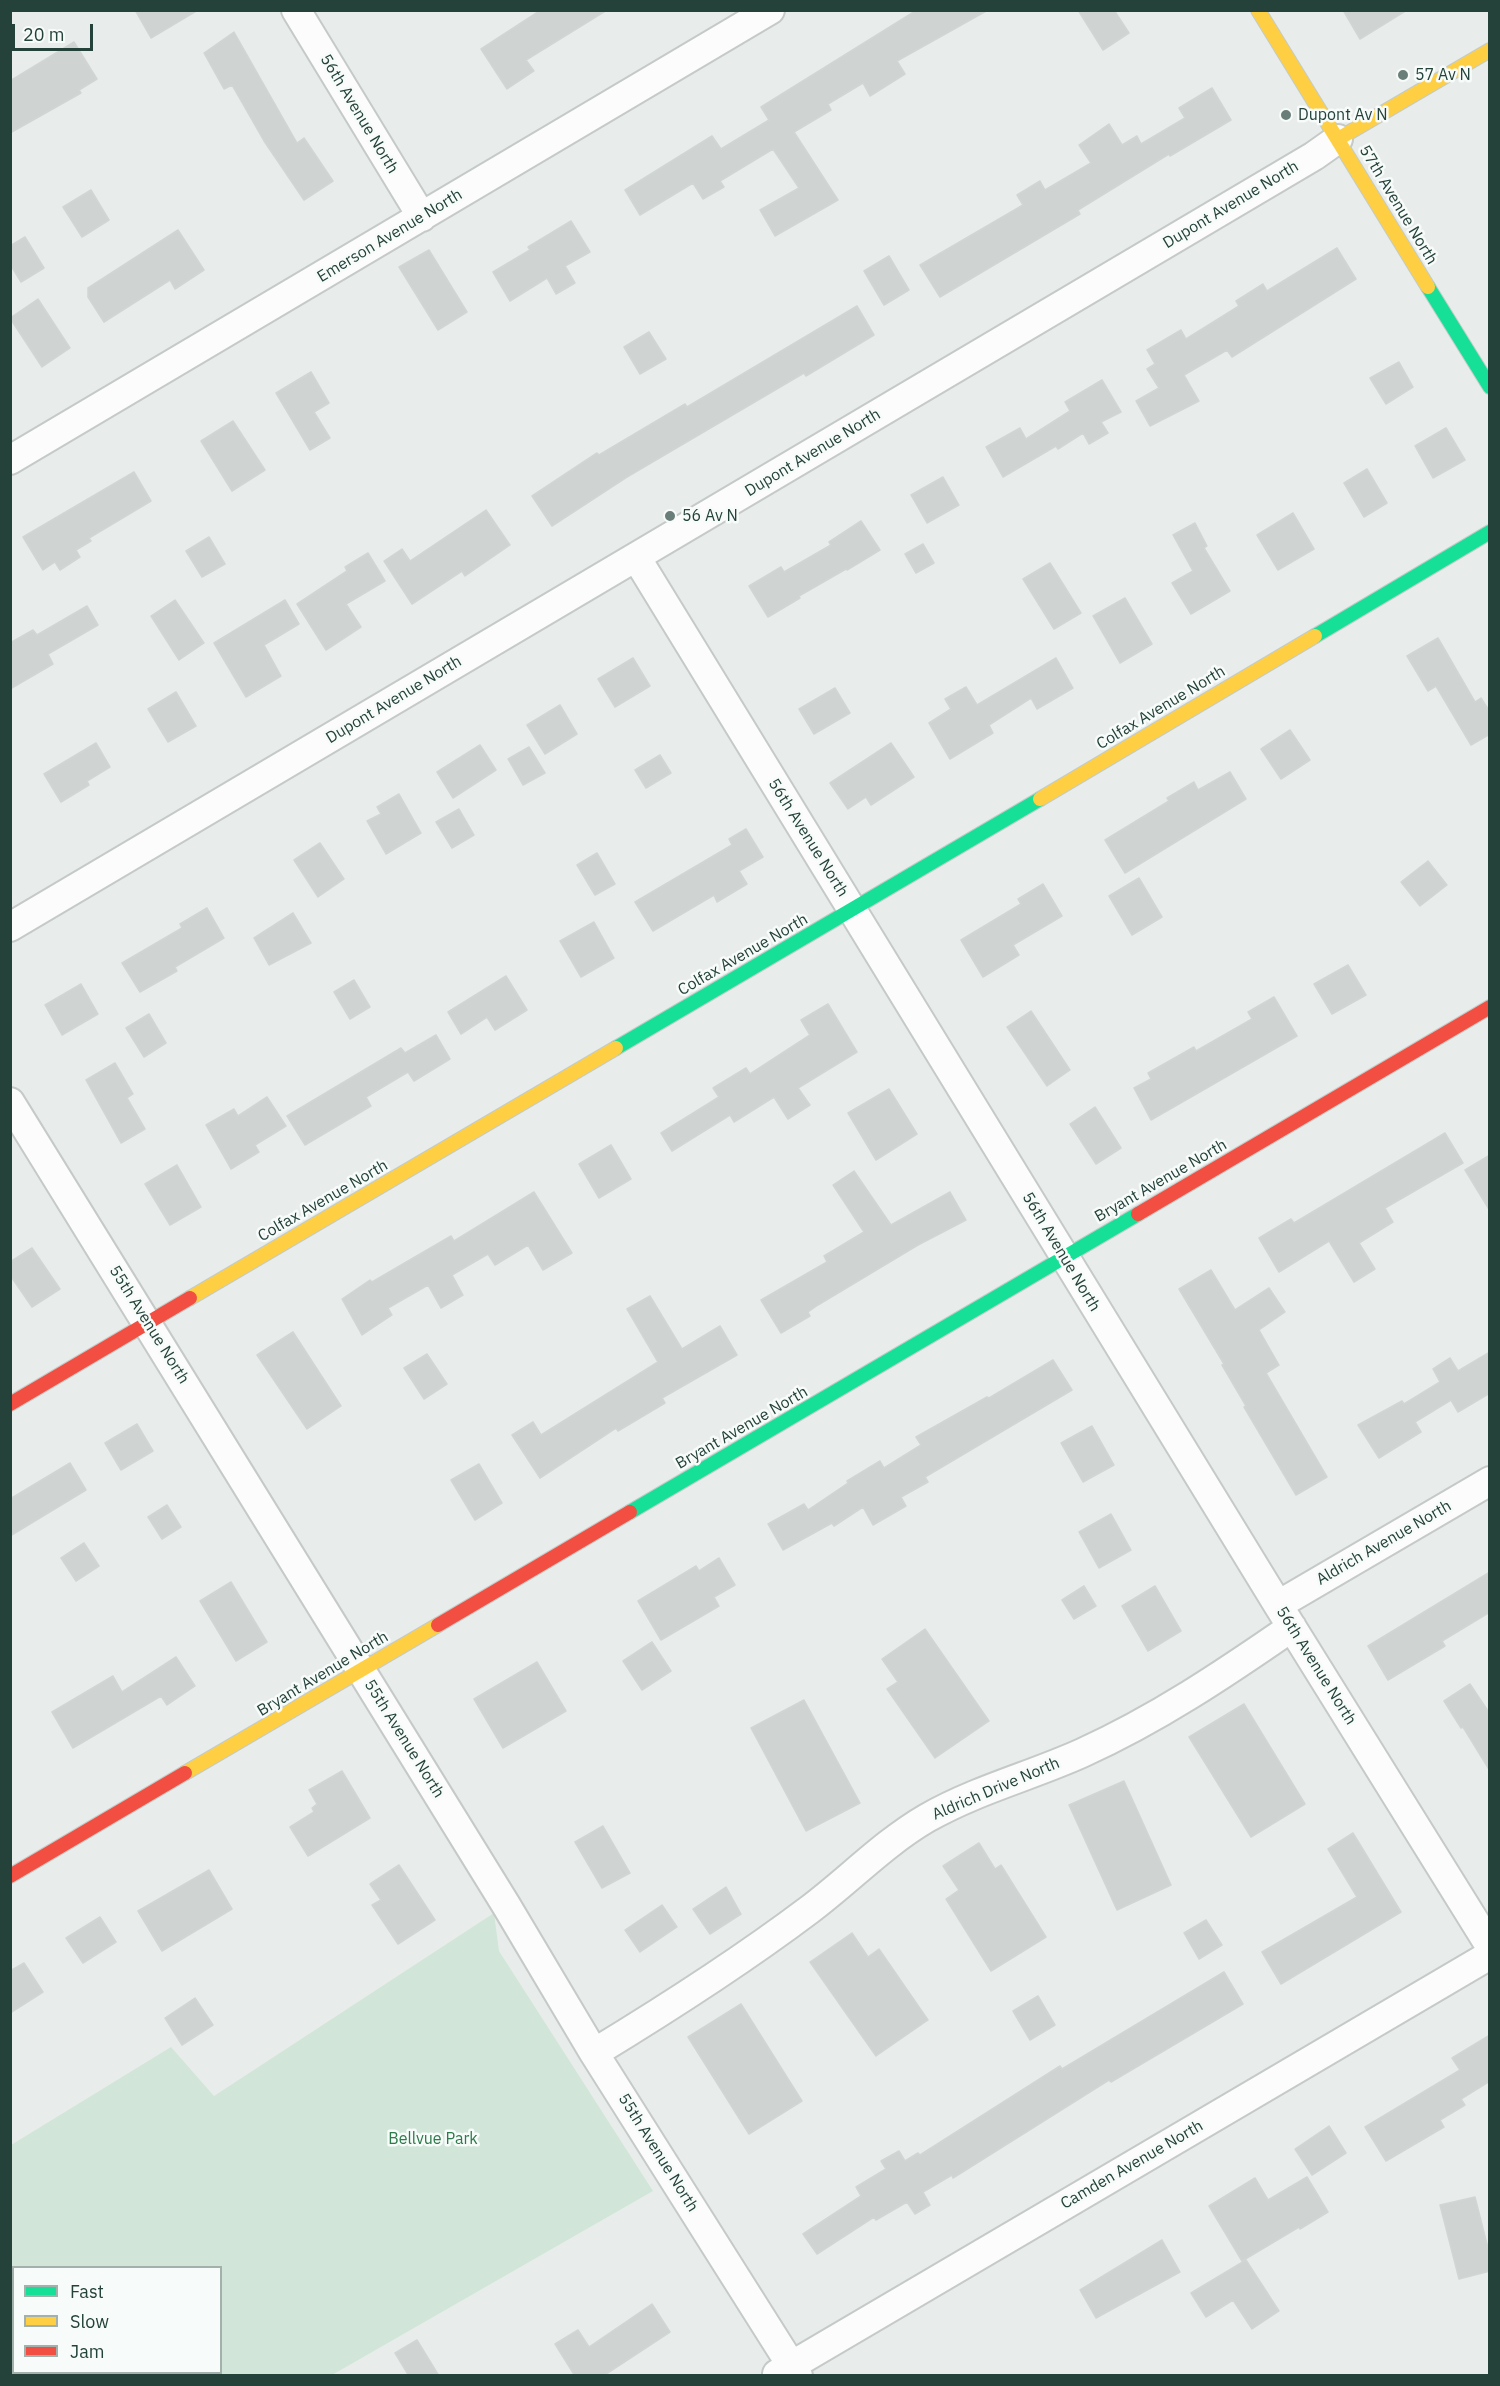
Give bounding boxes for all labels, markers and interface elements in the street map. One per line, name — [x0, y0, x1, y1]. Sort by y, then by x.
scale bar — [15, 12, 96, 50]
text: 20 m — [23, 23, 65, 46]
street label: 56th Avenue North — [316, 51, 402, 177]
place label: 57 Av N — [1415, 65, 1471, 85]
marker: 57 Av N — [1396, 68, 1410, 82]
place label: Dupont Av N — [1298, 105, 1387, 125]
marker: Dupont Av N — [1279, 108, 1293, 122]
street label: 57th Avenue North — [1355, 142, 1441, 268]
street label: Dupont Avenue North — [1160, 157, 1302, 253]
street label: Emerson Avenue North — [314, 185, 466, 287]
street label: Dupont Avenue North — [742, 405, 884, 501]
place label: 56 Av N — [682, 506, 738, 526]
marker: 56 Av N — [663, 509, 677, 523]
street label: Dupont Avenue North — [323, 652, 465, 748]
street label: Colfax Avenue North — [1093, 662, 1229, 754]
street label: 56th Avenue North — [764, 775, 852, 901]
street label: Colfax Avenue North — [675, 910, 811, 1000]
street label: Bryant Avenue North — [1092, 1135, 1230, 1227]
street label: Colfax Avenue North — [255, 1156, 391, 1246]
street label: 56th Avenue North — [1018, 1189, 1104, 1315]
street label: 55th Avenue North — [105, 1262, 193, 1388]
street label: Bryant Avenue North — [673, 1382, 811, 1474]
street label: Aldrich Avenue North — [1313, 1496, 1455, 1590]
street label: 56th Avenue North — [1272, 1603, 1360, 1729]
street label: Bryant Avenue North — [254, 1627, 392, 1721]
street label: 55th Avenue North — [360, 1676, 448, 1802]
street label: Aldrich Drive North — [929, 1753, 1063, 1825]
street label: 55th Avenue North — [614, 2090, 702, 2216]
street label: Camden Avenue North — [1057, 2116, 1207, 2214]
park label: Bellvue Park — [388, 2129, 478, 2149]
legend — [12, 2266, 222, 2374]
text: Fast — [70, 2280, 104, 2303]
text: Slow — [70, 2310, 109, 2333]
text: Jam — [70, 2340, 105, 2363]

